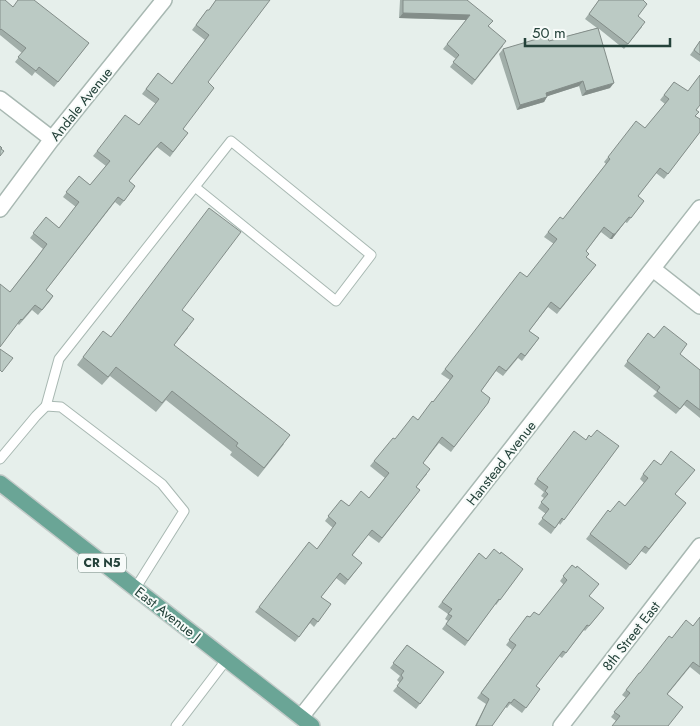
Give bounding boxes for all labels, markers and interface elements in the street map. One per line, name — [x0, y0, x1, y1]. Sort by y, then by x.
scale bar — [525, 15, 670, 47]
text: 50 m — [532, 22, 566, 44]
street label: Andale Avenue — [45, 63, 117, 145]
street label: Hanstead Avenue — [461, 416, 541, 510]
road number: CR N5 — [78, 554, 126, 572]
street label: East Avenue J — [131, 582, 205, 646]
street label: 8th Street East — [597, 596, 665, 675]

